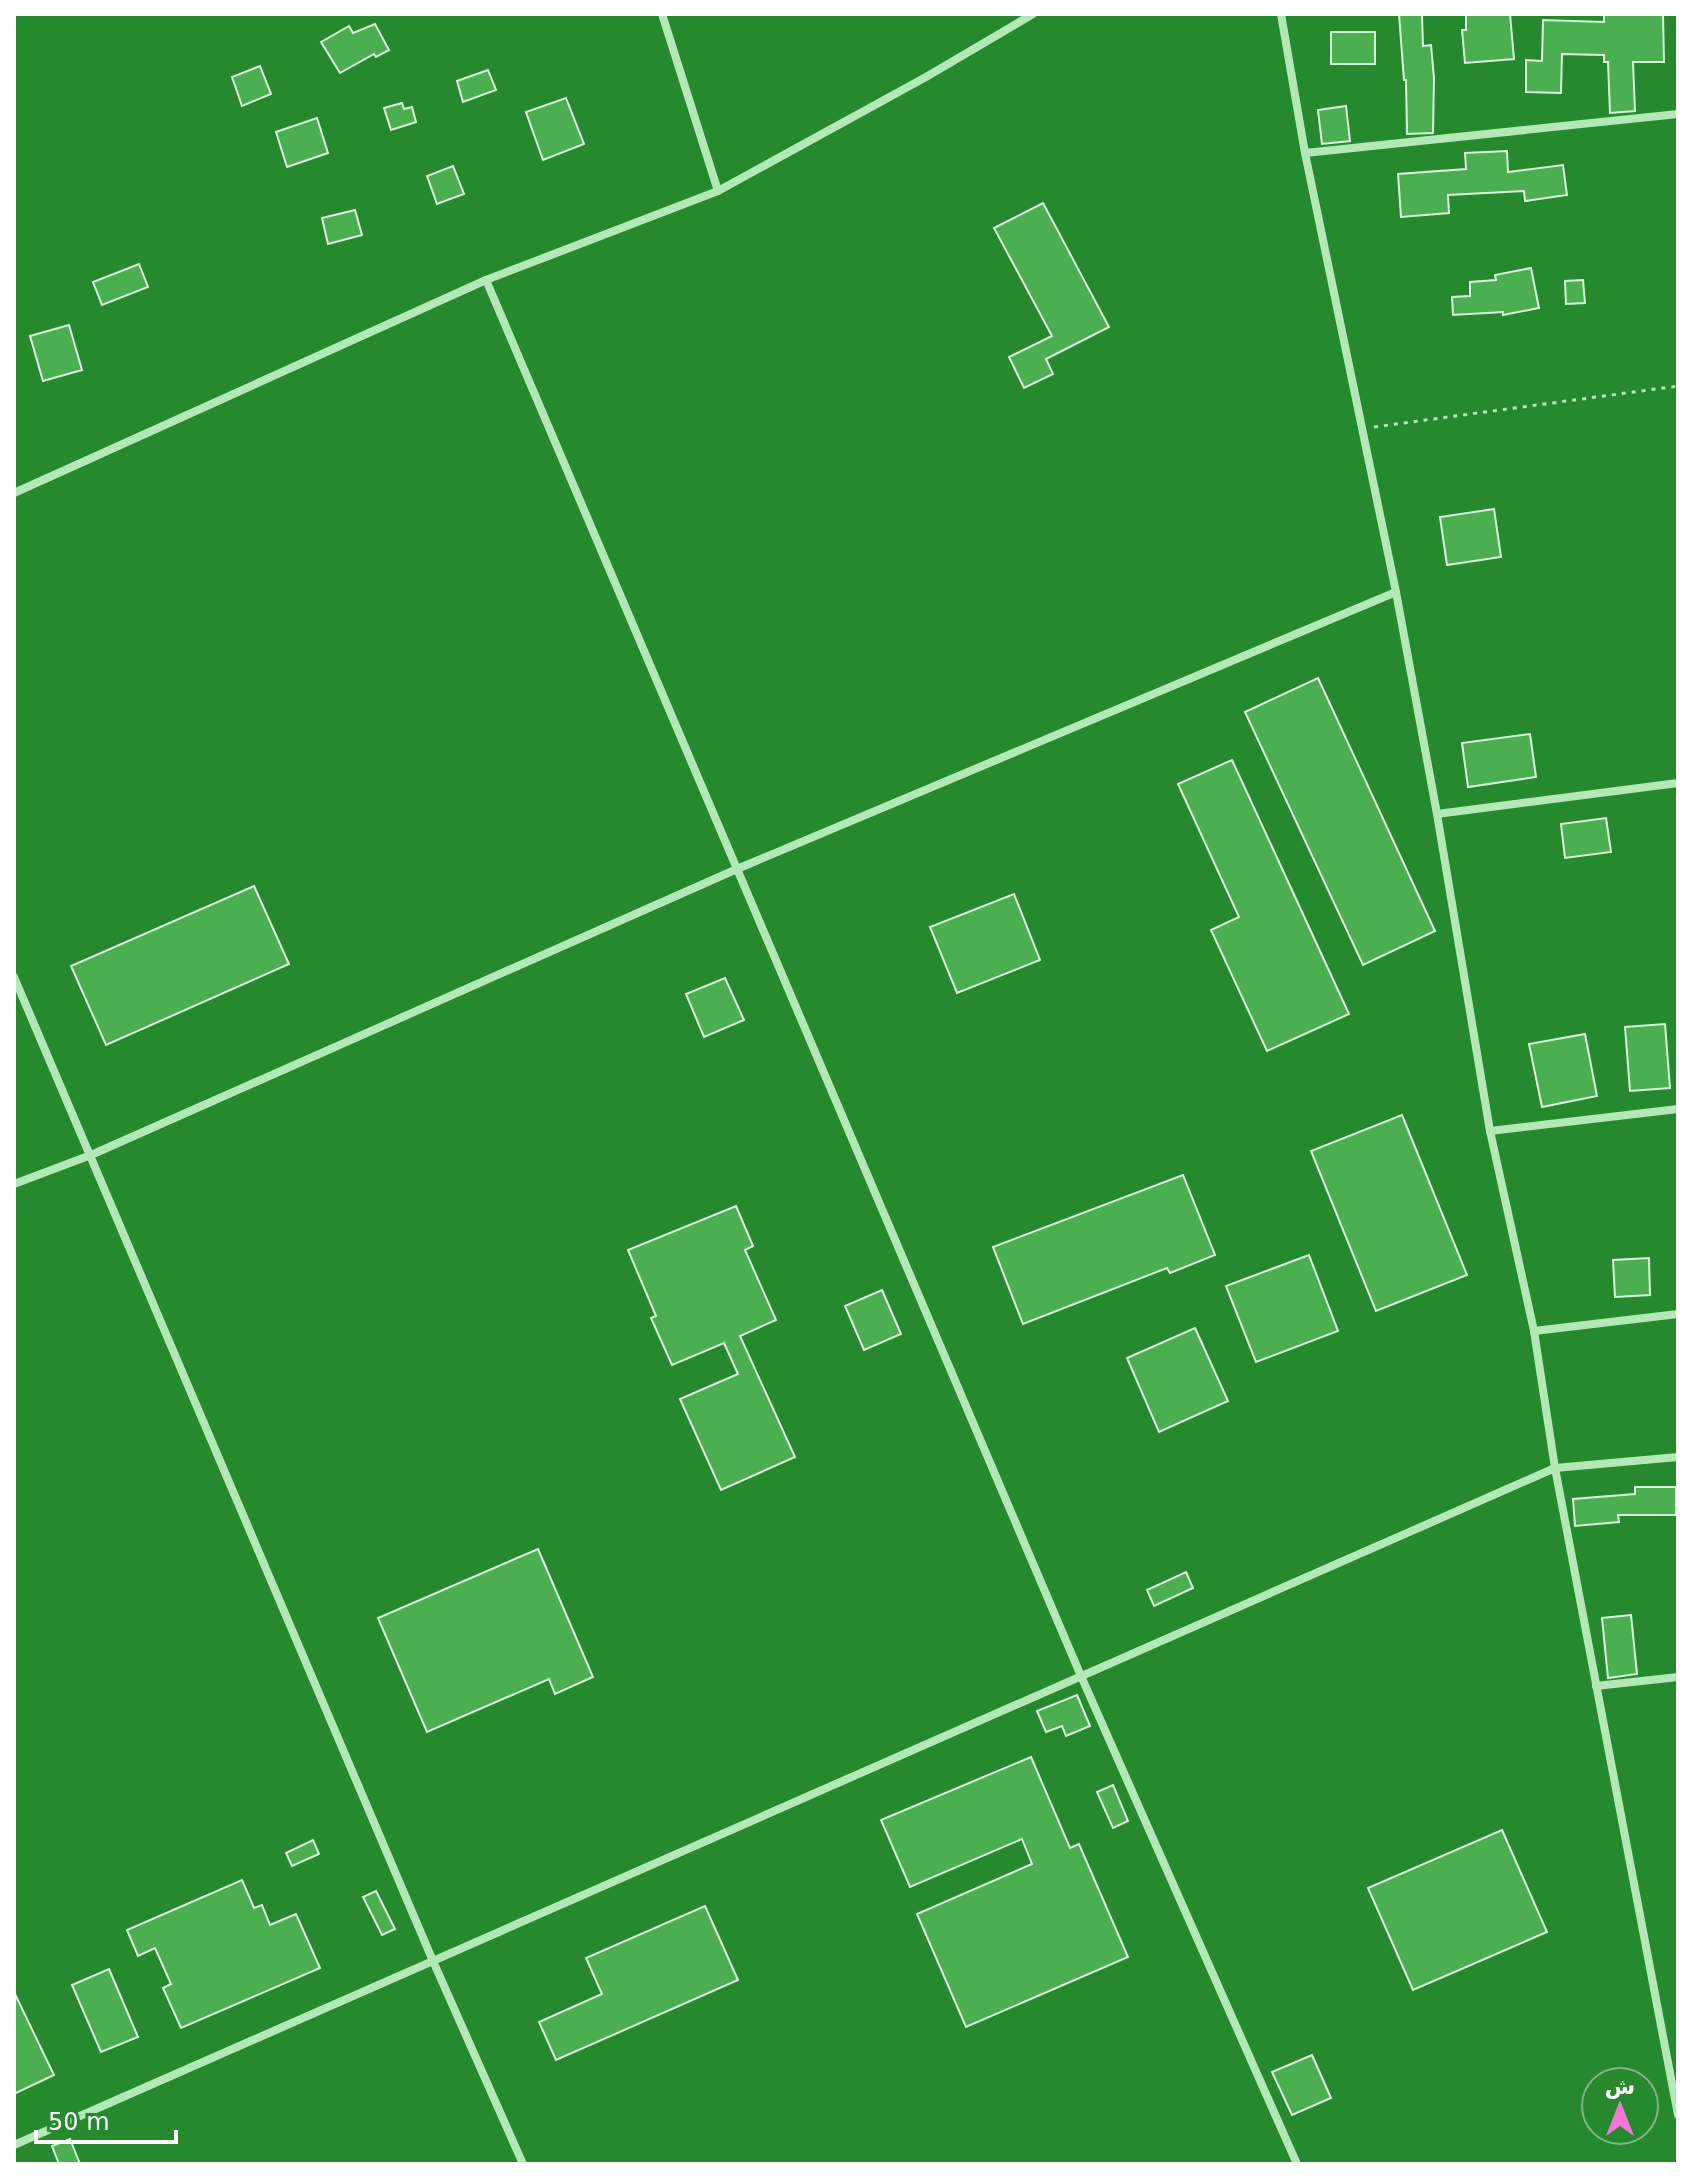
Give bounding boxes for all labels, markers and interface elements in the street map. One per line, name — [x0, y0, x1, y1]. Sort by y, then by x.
north arrow — [1580, 2066, 1660, 2146]
text: ش — [1605, 2074, 1635, 2099]
scale bar — [36, 2094, 176, 2144]
text: 50 m — [48, 2108, 110, 2136]

